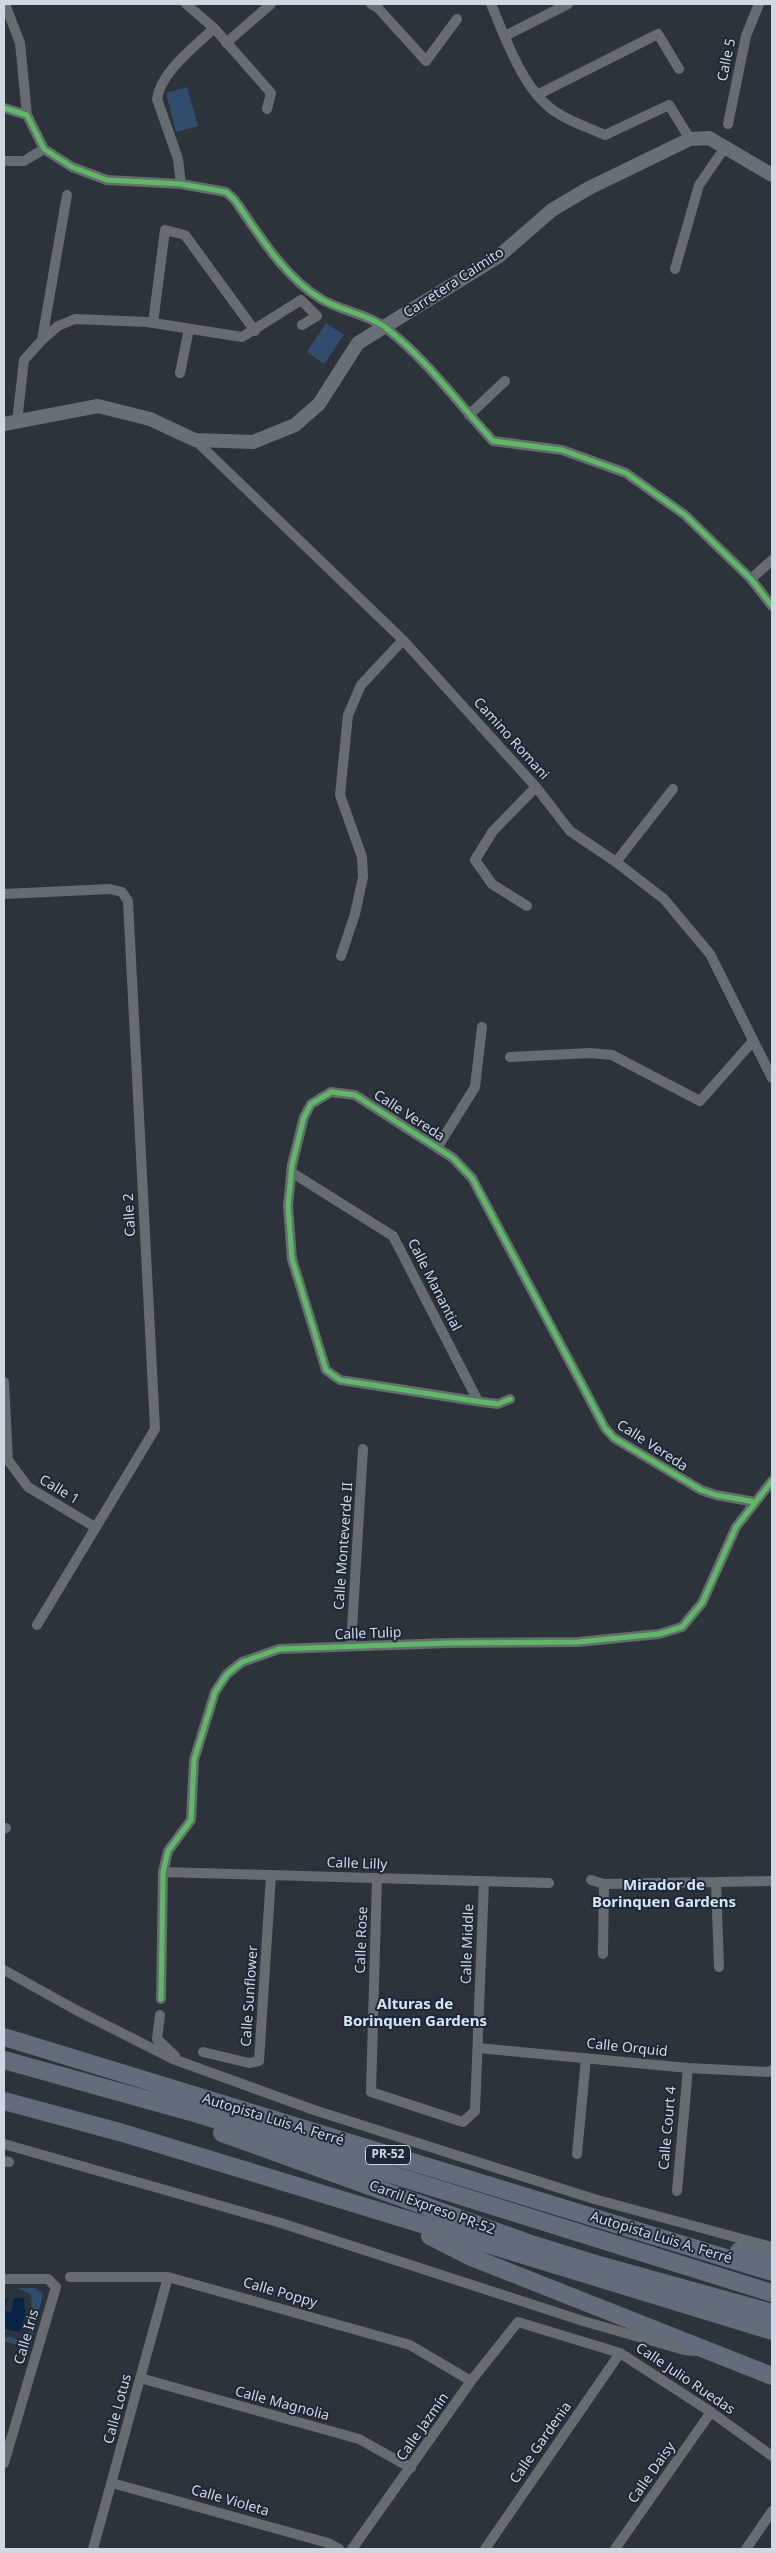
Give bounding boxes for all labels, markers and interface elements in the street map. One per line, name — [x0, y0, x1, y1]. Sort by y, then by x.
street label: Calle 5 — [714, 37, 740, 83]
street label: Carretera Caimito — [401, 244, 507, 322]
street label: Camino Romani — [470, 695, 552, 783]
street label: Calle Vereda — [370, 1087, 448, 1145]
street label: Calle 2 — [120, 1193, 140, 1237]
street label: Calle Manantial — [404, 1236, 464, 1334]
street label: Calle Vereda — [613, 1417, 691, 1475]
street label: Calle 1 — [36, 1472, 82, 1508]
street label: Calle Monteverde II — [331, 1482, 357, 1610]
street label: Calle Tulip — [334, 1624, 402, 1644]
street label: Calle Lilly — [326, 1855, 388, 1873]
district label: Mirador de Borinquen Gardens — [592, 1877, 736, 1912]
street label: Calle Middle — [458, 1903, 478, 1985]
street label: Calle Rose — [352, 1906, 372, 1974]
street label: Calle Sunflower — [238, 1945, 262, 2047]
district label: Alturas de Borinquen Gardens — [343, 1996, 487, 2031]
street label: Calle Orquid — [586, 2035, 668, 2061]
street label: Calle Court 4 — [656, 2085, 680, 2171]
street label: Autopista Luis A. Ferré — [200, 2090, 346, 2150]
road number: PR-52 — [366, 2146, 410, 2164]
street label: Carril Expreso PR-52 — [367, 2177, 497, 2239]
street label: Autopista Luis A. Ferré — [588, 2208, 734, 2268]
street label: Calle Poppy — [241, 2274, 319, 2312]
street label: Calle Iris — [11, 2308, 43, 2366]
street label: Calle Julio Ruedas — [632, 2340, 738, 2418]
street label: Calle Lotus — [101, 2372, 135, 2446]
street label: Calle Magnolia — [233, 2383, 331, 2425]
street label: Calle Jazmín — [393, 2390, 453, 2464]
street label: Calle Gardenia — [507, 2399, 575, 2487]
street label: Calle Daisy — [625, 2439, 679, 2507]
street label: Calle Violeta — [189, 2482, 271, 2520]

